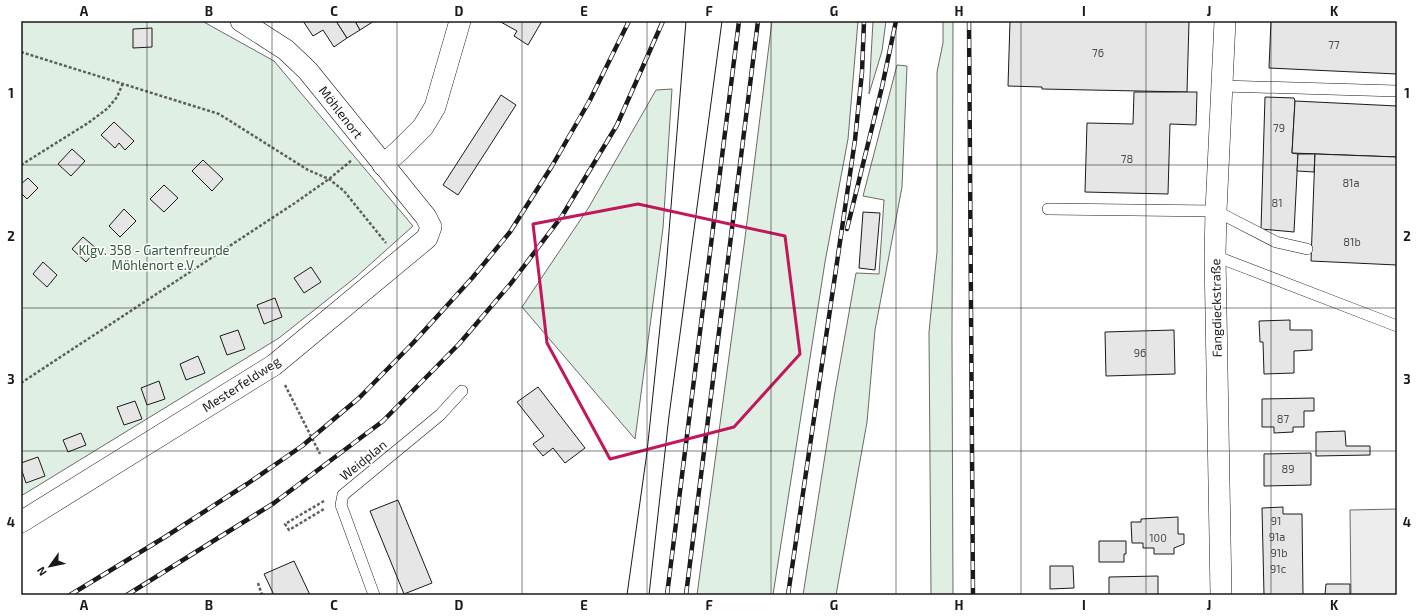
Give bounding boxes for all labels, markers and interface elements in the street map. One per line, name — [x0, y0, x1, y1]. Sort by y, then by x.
text: A — [80, 3, 89, 19]
text: B — [205, 3, 213, 19]
text: C — [330, 3, 338, 19]
text: D — [455, 3, 464, 19]
text: E — [580, 3, 588, 19]
text: F — [705, 3, 713, 19]
text: G — [830, 3, 838, 19]
text: H — [955, 3, 964, 19]
text: I — [1082, 3, 1086, 19]
text: J — [1207, 3, 1211, 19]
text: K — [1330, 3, 1339, 19]
house number: 77 — [1328, 38, 1340, 51]
house number: 76 — [1092, 46, 1104, 59]
street label: Möhlenort — [316, 83, 367, 141]
text: 1 — [8, 85, 14, 101]
text: 1 — [1404, 85, 1410, 101]
house number: 79 — [1273, 121, 1285, 134]
house number: 78 — [1121, 152, 1133, 165]
house number: 81a — [1342, 176, 1360, 189]
house number: 81 — [1271, 196, 1283, 209]
text: 2 — [7, 228, 15, 244]
text: 2 — [1403, 228, 1411, 244]
house number: 81b — [1343, 235, 1361, 248]
park label: Klgv. 358 - Gartenfreunde Möhlenort e.V. — [78, 242, 230, 273]
street label: Fangdieckstraße — [1207, 258, 1225, 358]
house number: 96 — [1134, 346, 1146, 359]
street label: Mesterfeldweg — [199, 353, 283, 415]
text: 3 — [7, 371, 15, 387]
text: 3 — [1403, 371, 1411, 387]
house number: 87 — [1277, 412, 1290, 425]
street label: Weidplan — [336, 436, 390, 484]
house number: 89 — [1282, 462, 1294, 475]
text: 4 — [7, 514, 15, 530]
house number: 91 — [1271, 514, 1281, 527]
text: 4 — [1403, 514, 1411, 530]
house number: 91a — [1269, 530, 1285, 543]
house number: 100 — [1149, 531, 1167, 544]
north arrow — [30, 546, 70, 586]
house number: 91b — [1271, 546, 1287, 559]
house number: 91c — [1270, 562, 1286, 575]
text: N — [34, 565, 49, 579]
text: A — [80, 597, 89, 613]
text: B — [205, 597, 213, 613]
text: C — [330, 597, 338, 613]
text: D — [455, 597, 464, 613]
text: E — [580, 597, 588, 613]
text: F — [705, 597, 713, 613]
text: G — [830, 597, 838, 613]
text: H — [955, 597, 964, 613]
text: I — [1082, 597, 1086, 613]
text: J — [1207, 597, 1211, 613]
text: K — [1330, 597, 1339, 613]

